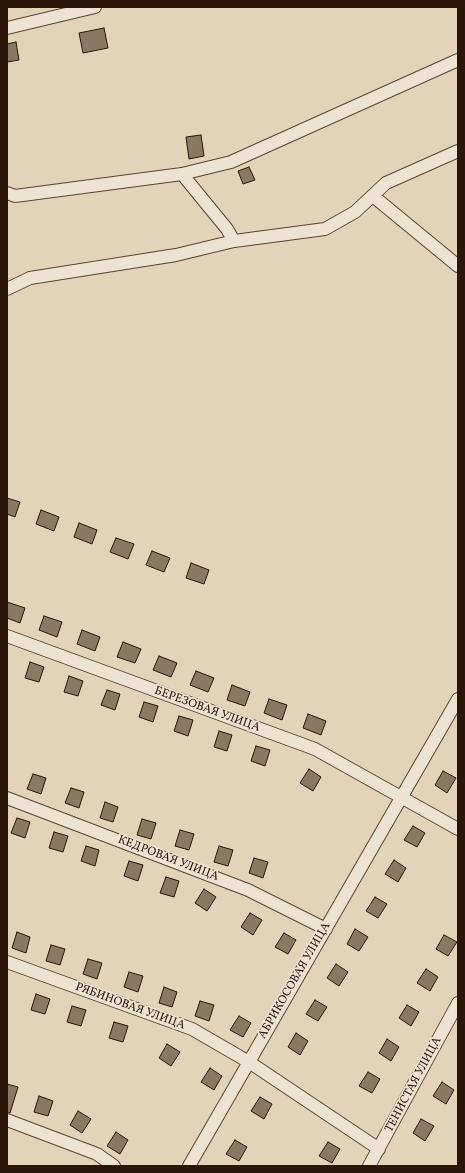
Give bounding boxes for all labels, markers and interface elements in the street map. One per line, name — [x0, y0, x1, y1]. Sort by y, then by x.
street label: БЕРЕЗОВАЯ УЛИЦА — [152, 684, 262, 736]
street label: КЕДРОВАЯ УЛИЦА — [115, 833, 221, 885]
street label: АБРИКОСОВАЯ УЛИЦА — [256, 920, 334, 1042]
street label: РЯБИНОВАЯ УЛИЦА — [73, 980, 187, 1034]
street label: ТЕНИСТАЯ УЛИЦА — [383, 1035, 445, 1135]

